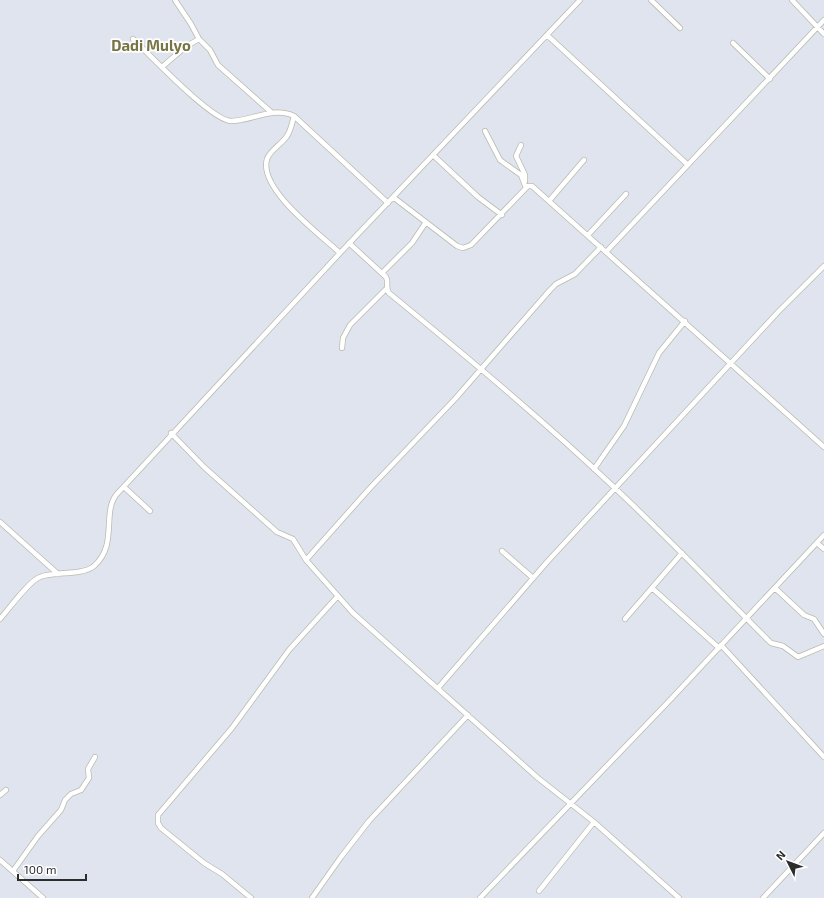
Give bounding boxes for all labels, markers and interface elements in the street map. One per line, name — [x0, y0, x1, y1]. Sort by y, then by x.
district label: Dadi Mulyo — [111, 36, 191, 55]
north arrow — [768, 842, 808, 882]
text: N — [773, 848, 788, 862]
scale bar — [18, 856, 86, 882]
text: 100 m — [24, 862, 56, 876]

